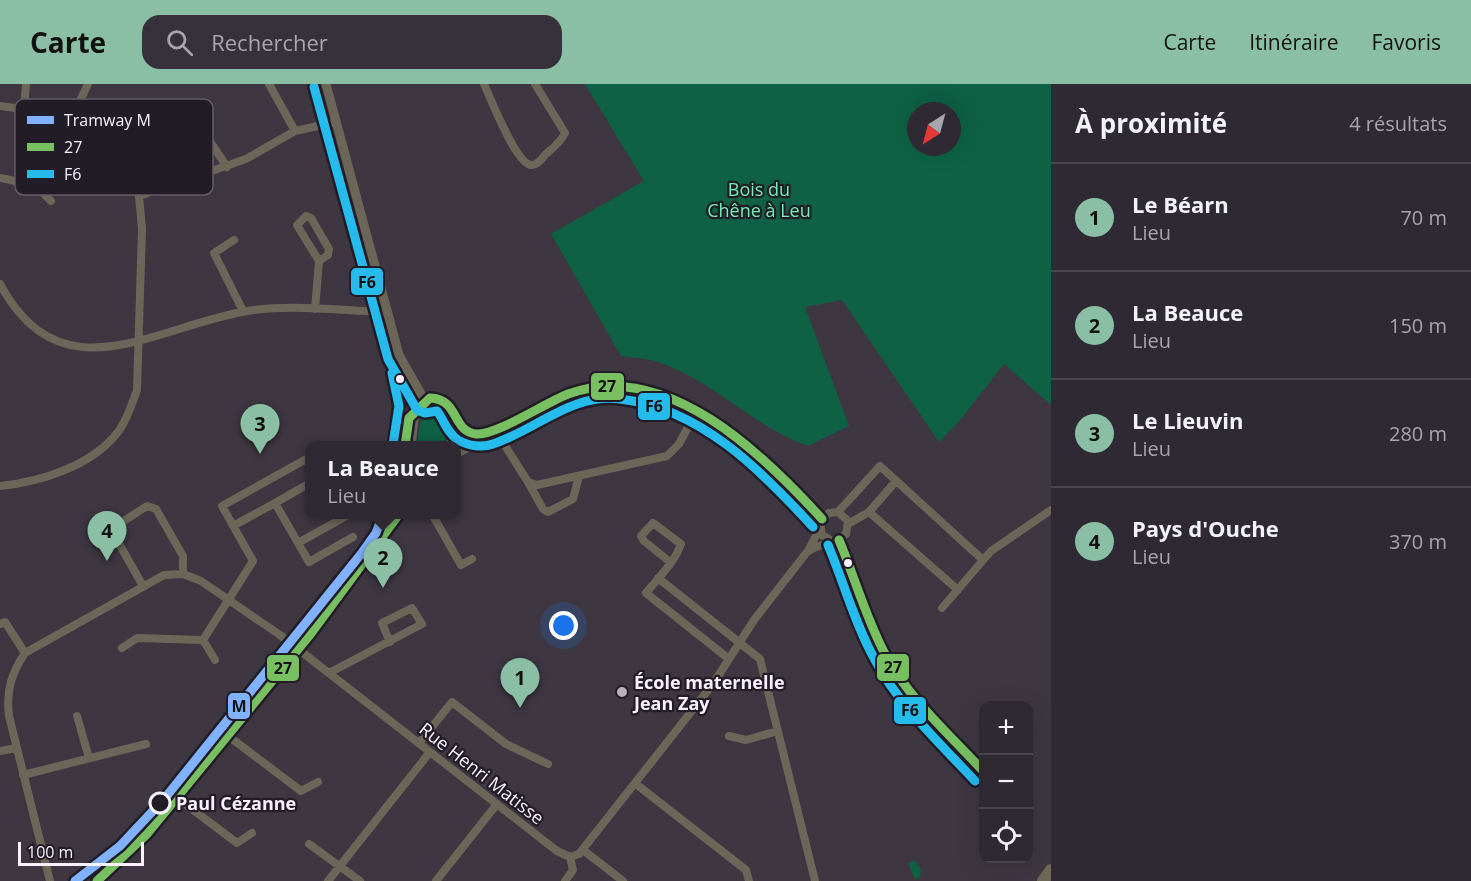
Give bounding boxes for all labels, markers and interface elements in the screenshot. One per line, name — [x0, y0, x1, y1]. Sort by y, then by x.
search box — [142, 15, 562, 69]
text: Carte — [30, 23, 106, 61]
icon: search — [163, 26, 196, 59]
text: Rechercher — [211, 27, 328, 57]
text: Carte — [1163, 28, 1216, 56]
text: Itinéraire — [1249, 28, 1338, 56]
text: Favoris — [1371, 28, 1441, 56]
legend — [15, 99, 213, 195]
north arrow — [907, 102, 961, 156]
text: À proximité — [1075, 105, 1227, 141]
text: Tramway M — [64, 109, 151, 131]
text: 4 résultats — [1349, 110, 1447, 137]
text: 27 — [64, 136, 82, 158]
text: F6 — [64, 163, 81, 185]
park label: Bois du Chêne à Leu — [707, 177, 811, 222]
text: Le Béarn — [1132, 189, 1229, 219]
text: 1 — [1089, 204, 1100, 231]
text: 70 m — [1400, 204, 1447, 231]
text: Lieu — [1132, 219, 1171, 246]
line badge: F6 — [350, 267, 384, 296]
text: F6 — [358, 271, 376, 293]
text: La Beauce — [1132, 297, 1243, 327]
text: 2 — [1089, 312, 1100, 339]
text: 150 m — [1389, 312, 1447, 339]
text: Lieu — [1132, 327, 1171, 354]
line badge: 27 — [590, 372, 625, 401]
unlabelled marker — [394, 373, 406, 385]
text: 27 — [598, 375, 616, 397]
line badge: F6 — [637, 392, 671, 421]
text: F6 — [645, 395, 663, 417]
pin: 3 — [240, 404, 280, 454]
text: Le Lieuvin — [1132, 405, 1243, 435]
text: 3 — [1089, 420, 1100, 447]
text: 280 m — [1389, 420, 1447, 447]
text: Lieu — [1132, 435, 1171, 462]
popup — [305, 441, 461, 519]
text: La Beauce — [327, 452, 439, 482]
text: Lieu — [327, 482, 366, 509]
pin: 4 — [88, 512, 126, 561]
text: Pays d'Ouche — [1132, 513, 1279, 543]
text: 4 — [1089, 528, 1100, 555]
text: 370 m — [1389, 528, 1447, 555]
pin: 2 — [364, 538, 403, 588]
text: Lieu — [1132, 543, 1171, 570]
unlabelled marker — [842, 557, 854, 569]
your location — [549, 611, 578, 640]
line badge: 27 — [876, 653, 910, 682]
line badge: 27 — [266, 654, 300, 682]
text: 27 — [884, 656, 902, 678]
text: 27 — [274, 657, 292, 679]
pin: 1 — [500, 658, 540, 708]
place label: École maternelle Jean Zay — [632, 670, 785, 715]
marker: École maternelle Jean Zay — [615, 685, 629, 699]
line badge: M — [227, 692, 251, 720]
text: M — [231, 695, 247, 717]
line badge: F6 — [893, 696, 927, 725]
text: F6 — [901, 699, 919, 721]
map controls — [979, 701, 1033, 863]
button: + — [979, 701, 1033, 755]
street label: Rue Henri Matisse — [415, 717, 549, 829]
button: − — [979, 755, 1033, 809]
place label: Paul Cézanne — [176, 791, 296, 815]
marker: Paul Cézanne — [149, 792, 171, 814]
button: locate — [979, 809, 1033, 863]
scale bar — [18, 839, 144, 866]
text: 100 m — [27, 841, 73, 863]

